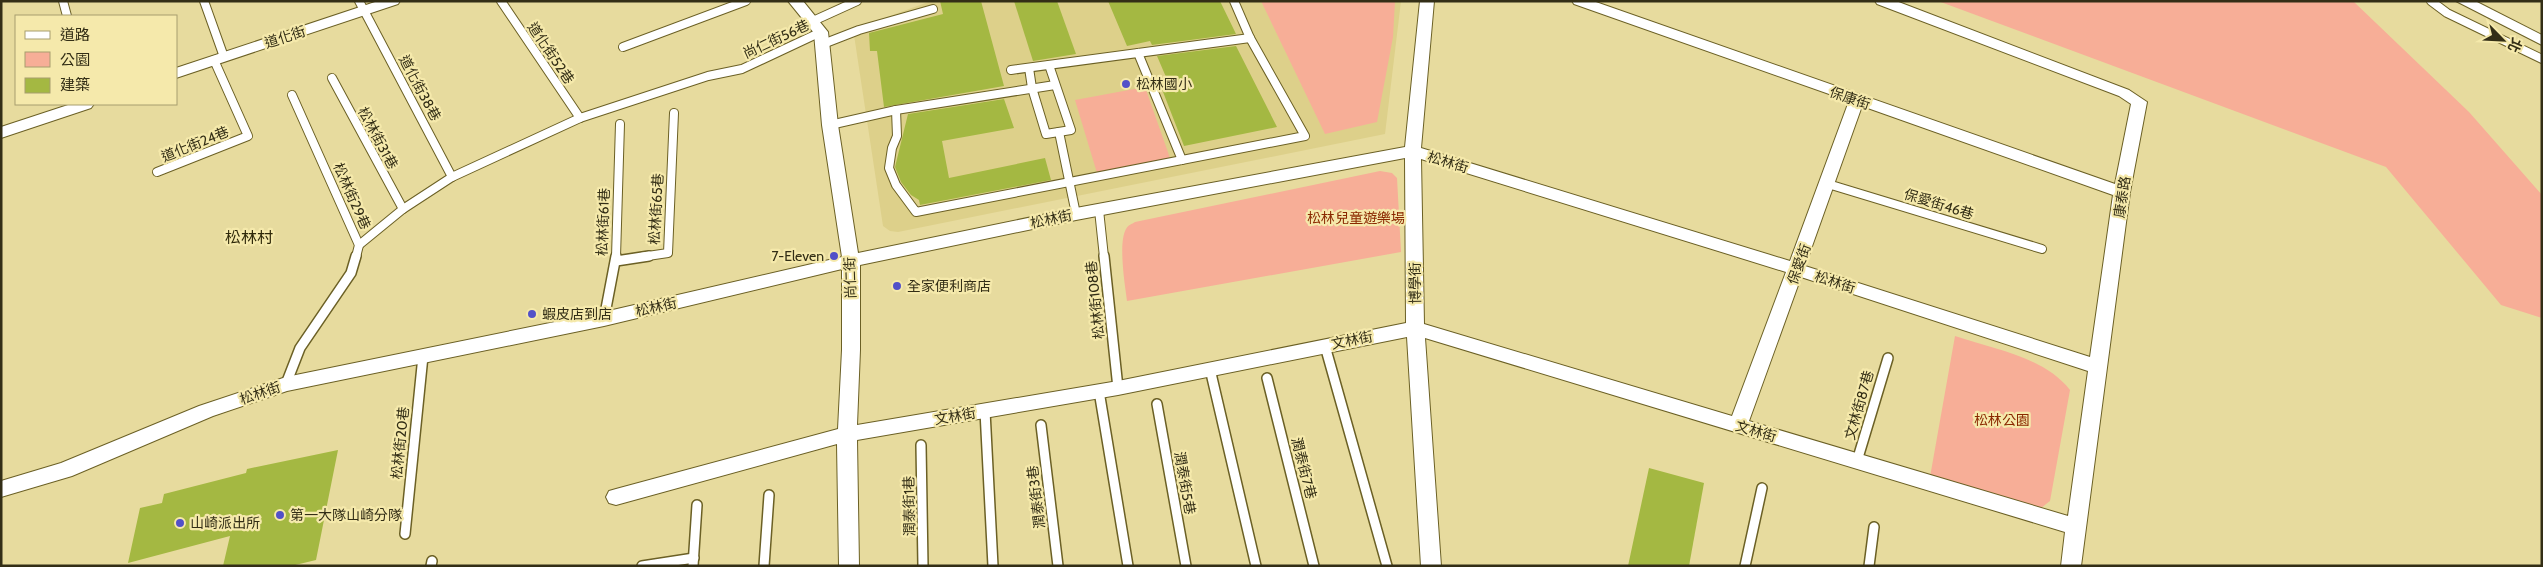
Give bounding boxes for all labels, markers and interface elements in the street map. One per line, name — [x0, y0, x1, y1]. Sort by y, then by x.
legend — [15, 15, 178, 105]
north arrow — [2478, 15, 2528, 65]
street label: 尚仁街56巷 — [740, 16, 812, 62]
street label: 道化街52巷 — [524, 19, 578, 87]
street label: 道化街 — [262, 22, 308, 52]
text: 道路 — [60, 26, 90, 44]
text: 北 — [2504, 35, 2526, 55]
text: 公園 — [60, 51, 90, 69]
street label: 道化街38巷 — [395, 52, 445, 124]
place label: 松林國小 — [1136, 75, 1192, 93]
text: 建築 — [60, 76, 90, 94]
marker: 松林國小 — [1120, 78, 1132, 90]
street label: 保康街 — [1827, 83, 1873, 113]
street label: 松林街31巷 — [354, 104, 402, 172]
street label: 道化街24巷 — [159, 122, 231, 166]
street label: 松林街 — [1425, 147, 1471, 177]
street label: 松林街29巷 — [329, 160, 375, 232]
street label: 松林街65巷 — [645, 173, 667, 245]
street label: 康泰路 — [2110, 175, 2134, 219]
street label: 保愛街46巷 — [1902, 185, 1976, 223]
street label: 松林街61巷 — [593, 188, 613, 256]
street label: 松林街 — [1029, 206, 1073, 232]
park label: 松林兒童遊樂場 — [1307, 209, 1405, 227]
district label: 松林村 — [225, 228, 273, 247]
street label: 保愛街 — [1783, 241, 1815, 287]
place label: 7-Eleven — [771, 247, 824, 265]
marker: 7-Eleven — [828, 250, 840, 262]
street label: 尚仁街 — [840, 257, 860, 299]
street label: 松林街108巷 — [1082, 260, 1108, 340]
street label: 博學街 — [1406, 262, 1424, 304]
street label: 松林街 — [1812, 267, 1858, 297]
place label: 全家便利商店 — [907, 277, 991, 295]
marker: 全家便利商店 — [891, 280, 903, 292]
street label: 松林街 — [634, 294, 678, 320]
place label: 蝦皮店到店 — [542, 305, 612, 323]
marker: 蝦皮店到店 — [526, 308, 538, 320]
street label: 文林街 — [1330, 327, 1374, 353]
street label: 文林街87巷 — [1840, 368, 1878, 442]
street label: 松林街 — [237, 378, 283, 408]
street label: 文林街 — [933, 403, 977, 429]
street label: 松林街20巷 — [387, 406, 413, 480]
park label: 松林公園 — [1974, 411, 2030, 429]
street label: 文林街 — [1733, 417, 1779, 445]
street label: 潤泰街7巷 — [1288, 435, 1320, 501]
street label: 潤泰街5巷 — [1171, 450, 1199, 516]
street label: 潤泰街3巷 — [1023, 464, 1049, 530]
street label: 潤泰街1巷 — [899, 476, 919, 536]
place label: 第一大隊山崎分隊 — [290, 506, 402, 524]
marker: 第一大隊山崎分隊 — [274, 509, 286, 521]
place label: 山崎派出所 — [190, 514, 260, 532]
marker: 山崎派出所 — [174, 517, 186, 529]

